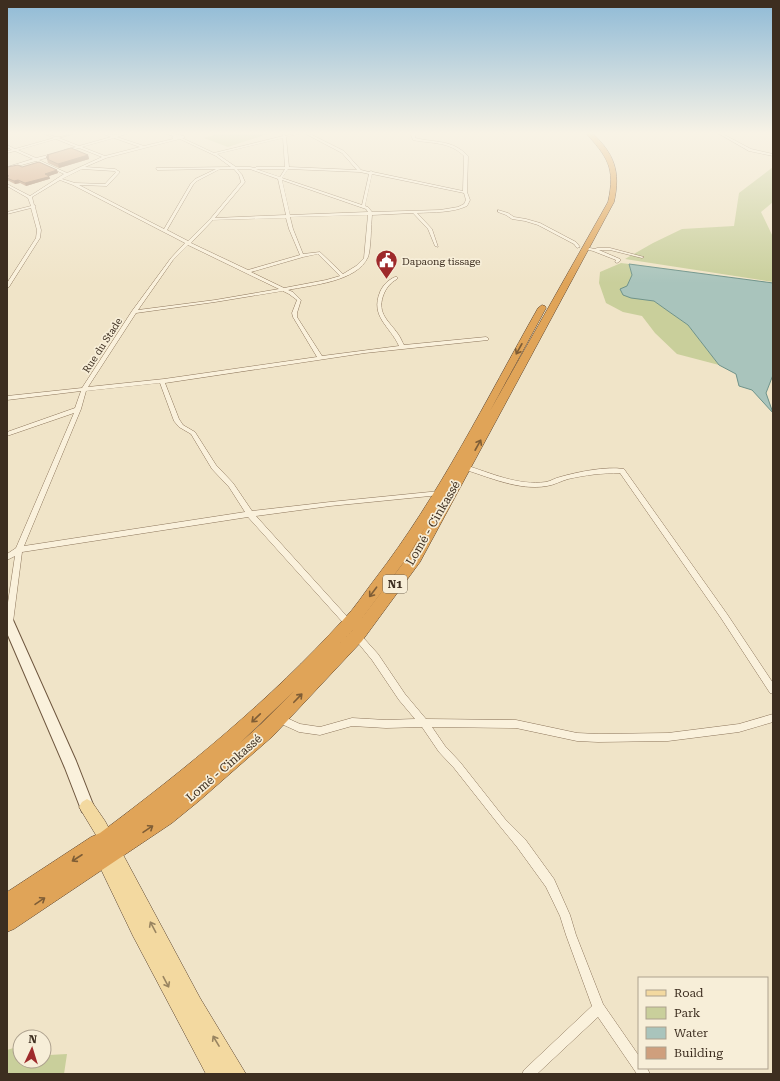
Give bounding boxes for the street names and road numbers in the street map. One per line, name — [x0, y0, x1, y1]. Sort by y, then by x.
street label: Rue du Stade — [81, 315, 125, 375]
street label: Lomé - Cinkassé — [403, 478, 463, 568]
road number: N1 — [383, 575, 407, 593]
street label: Lomé - Cinkassé — [183, 731, 265, 805]

